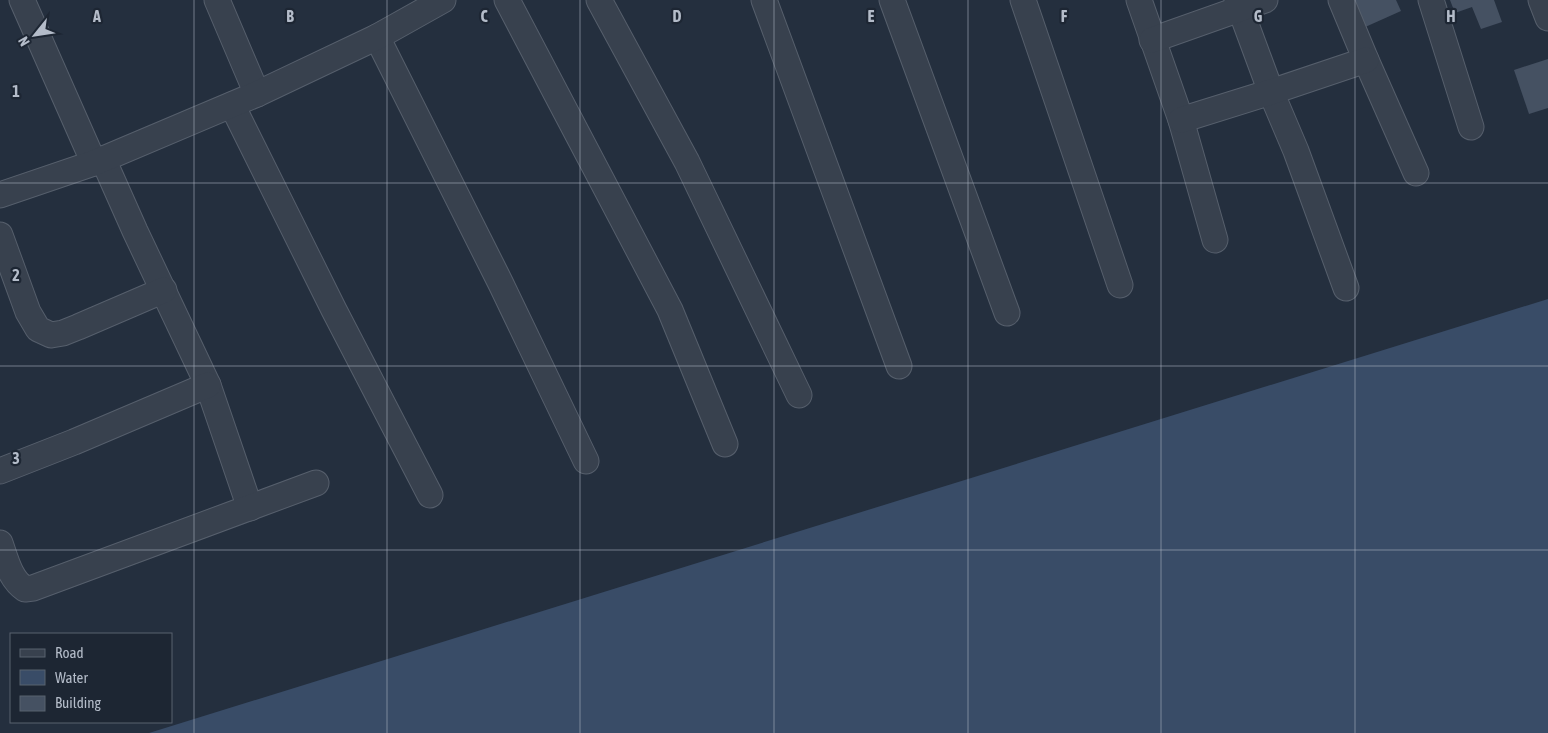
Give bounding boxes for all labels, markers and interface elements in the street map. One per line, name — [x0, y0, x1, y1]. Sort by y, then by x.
text: A — [92, 7, 101, 25]
text: B — [286, 7, 294, 25]
text: C — [480, 7, 488, 25]
text: D — [673, 7, 682, 25]
text: E — [868, 7, 875, 25]
text: F — [1061, 7, 1068, 25]
text: G — [1254, 7, 1263, 25]
text: H — [1446, 7, 1456, 25]
north arrow — [10, 10, 60, 60]
text: N — [15, 34, 33, 49]
text: 1 — [12, 82, 20, 100]
text: 2 — [12, 266, 20, 284]
text: 3 — [12, 449, 20, 467]
legend — [10, 633, 172, 723]
text: Road — [55, 644, 84, 661]
text: Water — [55, 669, 88, 686]
text: Building — [55, 694, 101, 711]

